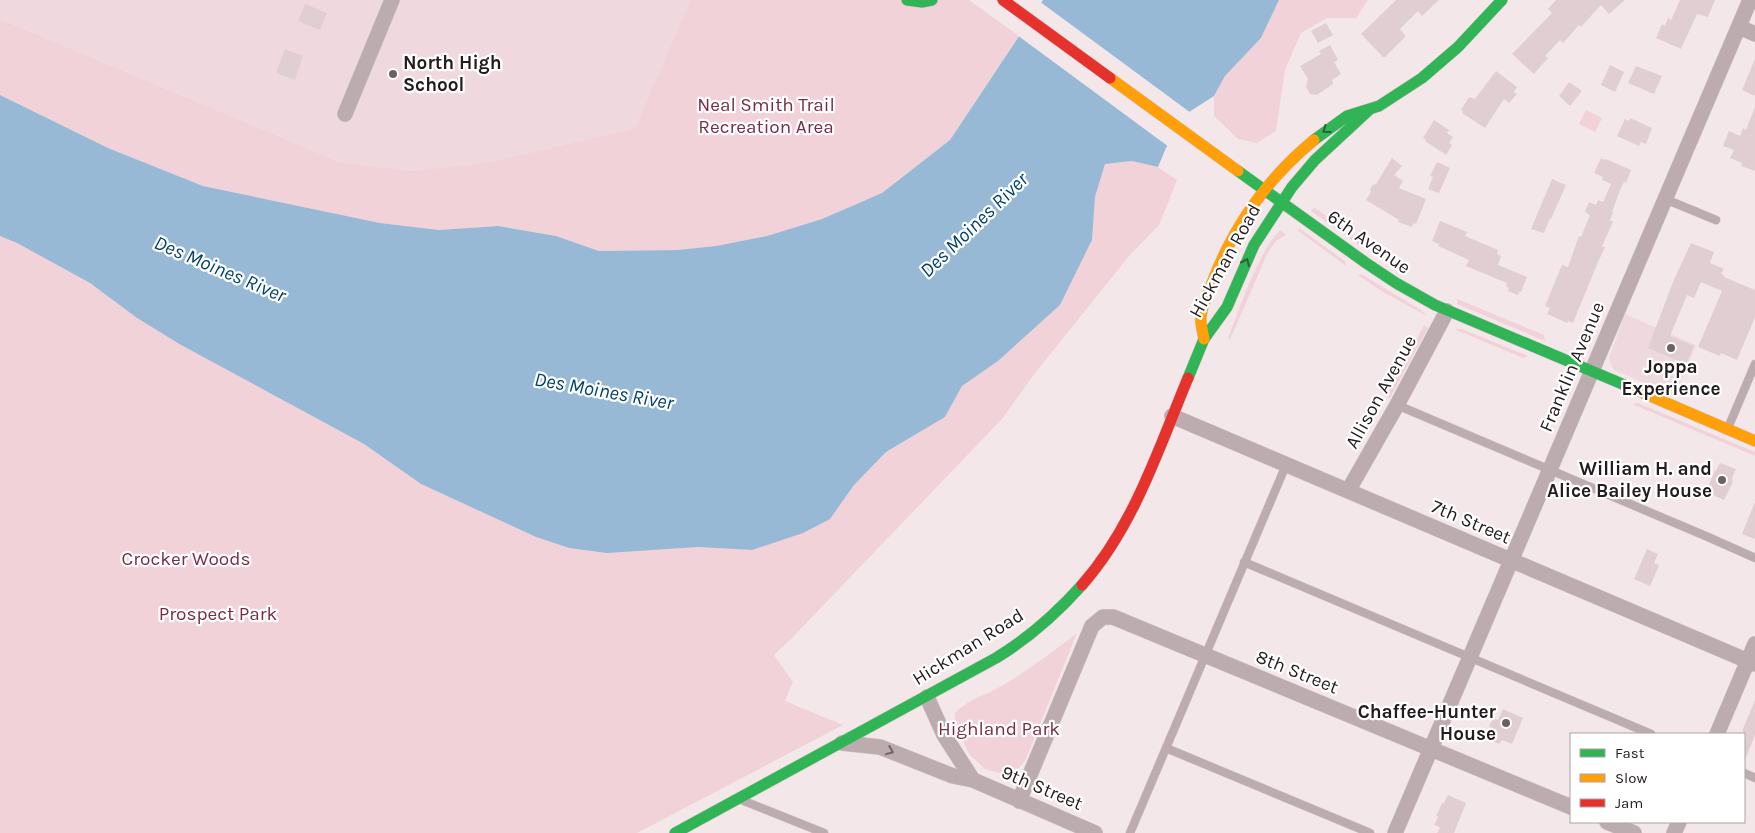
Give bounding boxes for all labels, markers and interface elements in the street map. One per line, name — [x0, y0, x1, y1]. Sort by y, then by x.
place label: North High School — [403, 52, 502, 96]
marker: North High School — [387, 68, 399, 80]
park label: Neal Smith Trail Recreation Area — [697, 94, 835, 138]
one-way arrow — [1322, 124, 1331, 134]
water label: Des Moines River — [915, 167, 1033, 282]
street label: Hickman Road — [1185, 200, 1265, 322]
street label: 6th Avenue — [1323, 205, 1415, 279]
water label: Des Moines River — [151, 231, 290, 308]
one-way arrow — [1240, 258, 1251, 267]
street label: Franklin Avenue — [1535, 299, 1609, 435]
street label: Allison Avenue — [1341, 332, 1421, 452]
marker: Joppa Experience — [1665, 342, 1677, 354]
place label: Joppa Experience — [1621, 356, 1721, 400]
water label: Des Moines River — [533, 367, 676, 415]
place label: William H. and Alice Bailey House — [1547, 458, 1712, 502]
marker: William H. and Alice Bailey House — [1716, 474, 1728, 486]
street label: 7th Street — [1428, 495, 1514, 549]
park label: Crocker Woods — [122, 548, 250, 570]
park label: Prospect Park — [159, 603, 278, 625]
street label: Hickman Road — [908, 604, 1028, 690]
street label: 8th Street — [1253, 646, 1341, 698]
place label: Chaffee-Hunter House — [1358, 701, 1497, 745]
marker: Chaffee-Hunter House — [1500, 717, 1512, 729]
park label: Highland Park — [938, 718, 1060, 740]
legend — [1570, 733, 1745, 823]
text: Fast — [1615, 744, 1645, 762]
one-way arrow — [885, 745, 894, 755]
street label: 9th Street — [998, 761, 1086, 815]
text: Slow — [1615, 769, 1647, 787]
text: Jam — [1615, 794, 1643, 812]

